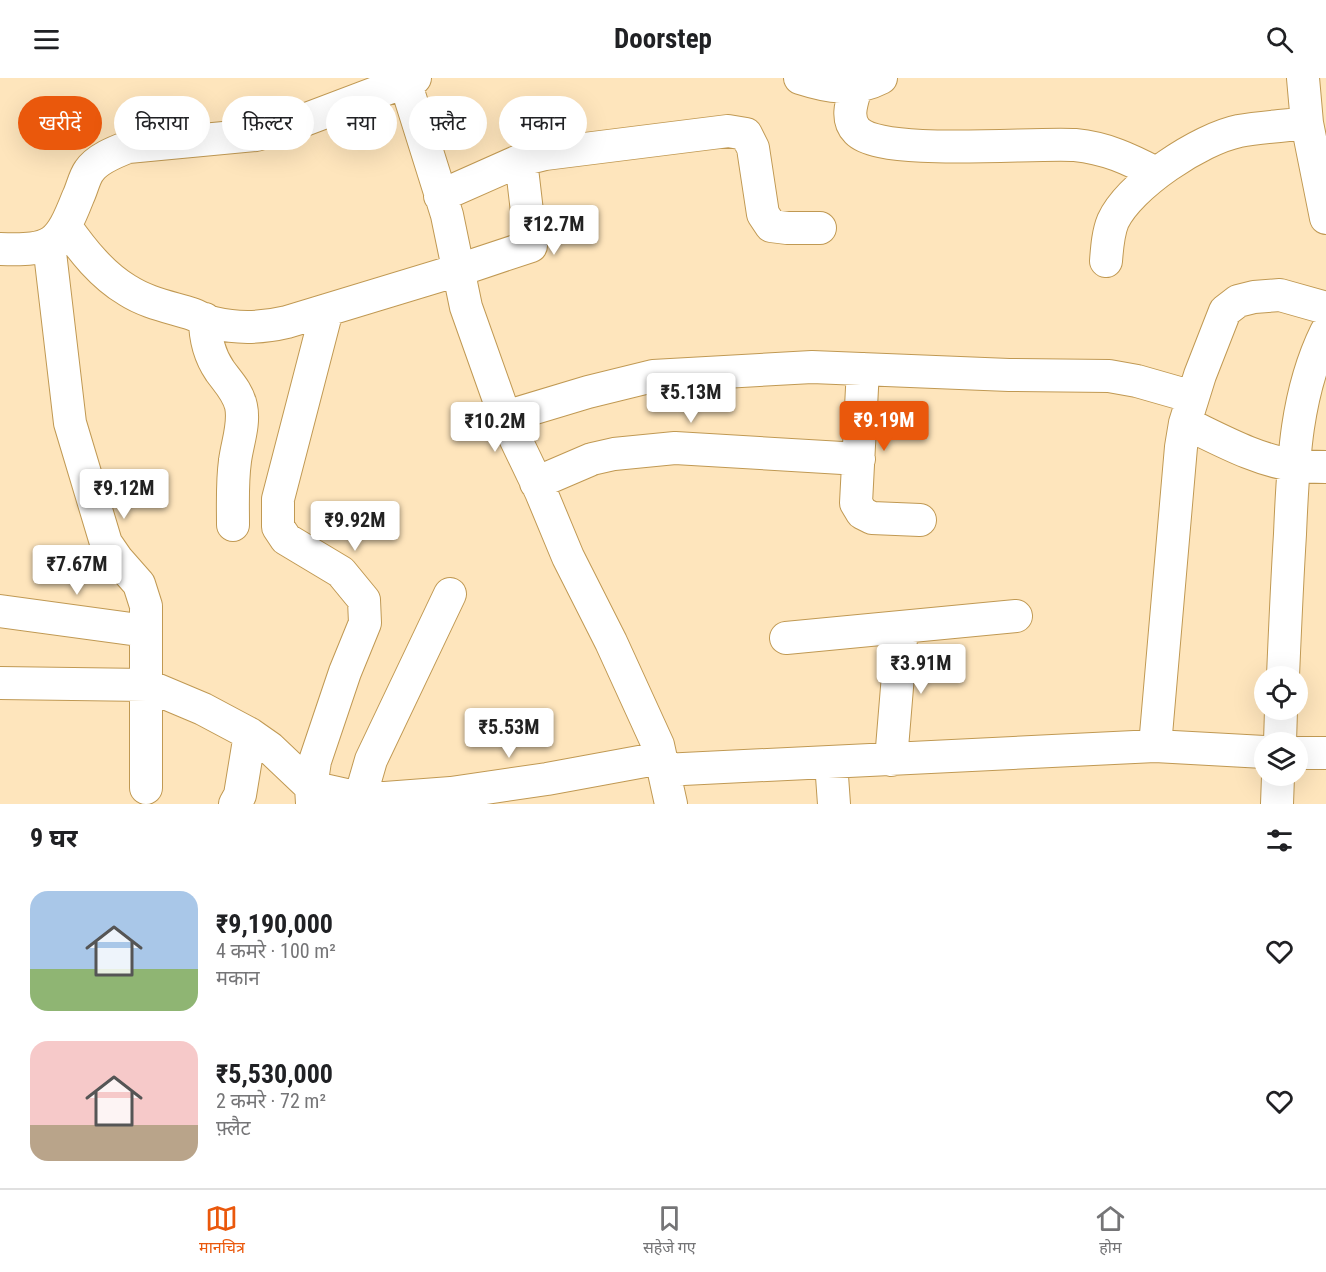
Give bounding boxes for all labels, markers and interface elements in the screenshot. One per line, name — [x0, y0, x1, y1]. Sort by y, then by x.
icon: menu — [30, 23, 63, 56]
text: Doorstep — [614, 23, 712, 55]
icon: search — [1263, 23, 1296, 56]
chip: खरीदें — [18, 96, 102, 150]
chip: किराया — [114, 96, 210, 150]
chip: फ़िल्टर — [222, 96, 314, 150]
chip: नया — [326, 96, 397, 150]
chip: फ़्लैट — [409, 96, 487, 150]
chip: मकान — [499, 96, 587, 150]
pin: ₹12.7M — [505, 205, 603, 256]
text: ₹12.7M — [524, 212, 584, 236]
pin: ₹5.13M — [642, 373, 740, 424]
text: ₹5.13M — [661, 380, 721, 404]
pin: ₹9.19M — [835, 401, 933, 452]
pin: ₹10.2M — [446, 402, 544, 453]
text: ₹9.19M — [854, 408, 914, 432]
text: ₹10.2M — [465, 409, 525, 433]
pin: ₹9.12M — [75, 469, 173, 520]
text: ₹9.12M — [94, 476, 154, 500]
pin: ₹9.92M — [306, 501, 404, 552]
text: ₹9.92M — [325, 508, 385, 532]
pin: ₹7.67M — [28, 545, 126, 596]
text: ₹7.67M — [47, 552, 107, 576]
pin: ₹3.91M — [872, 644, 970, 695]
text: ₹3.91M — [891, 651, 951, 675]
map controls — [1254, 666, 1308, 786]
button: locate — [1254, 666, 1308, 720]
pin: ₹5.53M — [460, 708, 558, 759]
text: ₹5.53M — [479, 715, 539, 739]
button: layers — [1254, 732, 1308, 786]
text: 9 घर — [30, 823, 77, 853]
icon: filters — [1263, 824, 1296, 857]
text: ₹9,190,000 — [216, 909, 333, 939]
icon: home — [78, 915, 150, 987]
icon: heart — [1263, 935, 1296, 968]
text: 4 कमरे · 100 m² — [216, 939, 336, 963]
text: मकान — [216, 966, 260, 990]
text: ₹5,530,000 — [216, 1059, 333, 1089]
icon: home — [78, 1065, 150, 1137]
icon: heart — [1263, 1085, 1296, 1118]
text: 2 कमरे · 72 m² — [216, 1089, 326, 1113]
text: फ़्लैट — [216, 1116, 251, 1140]
tab: मानचित्र — [199, 1202, 245, 1260]
tab: सहेजे गए — [643, 1202, 696, 1260]
tab: होम — [1094, 1202, 1127, 1260]

